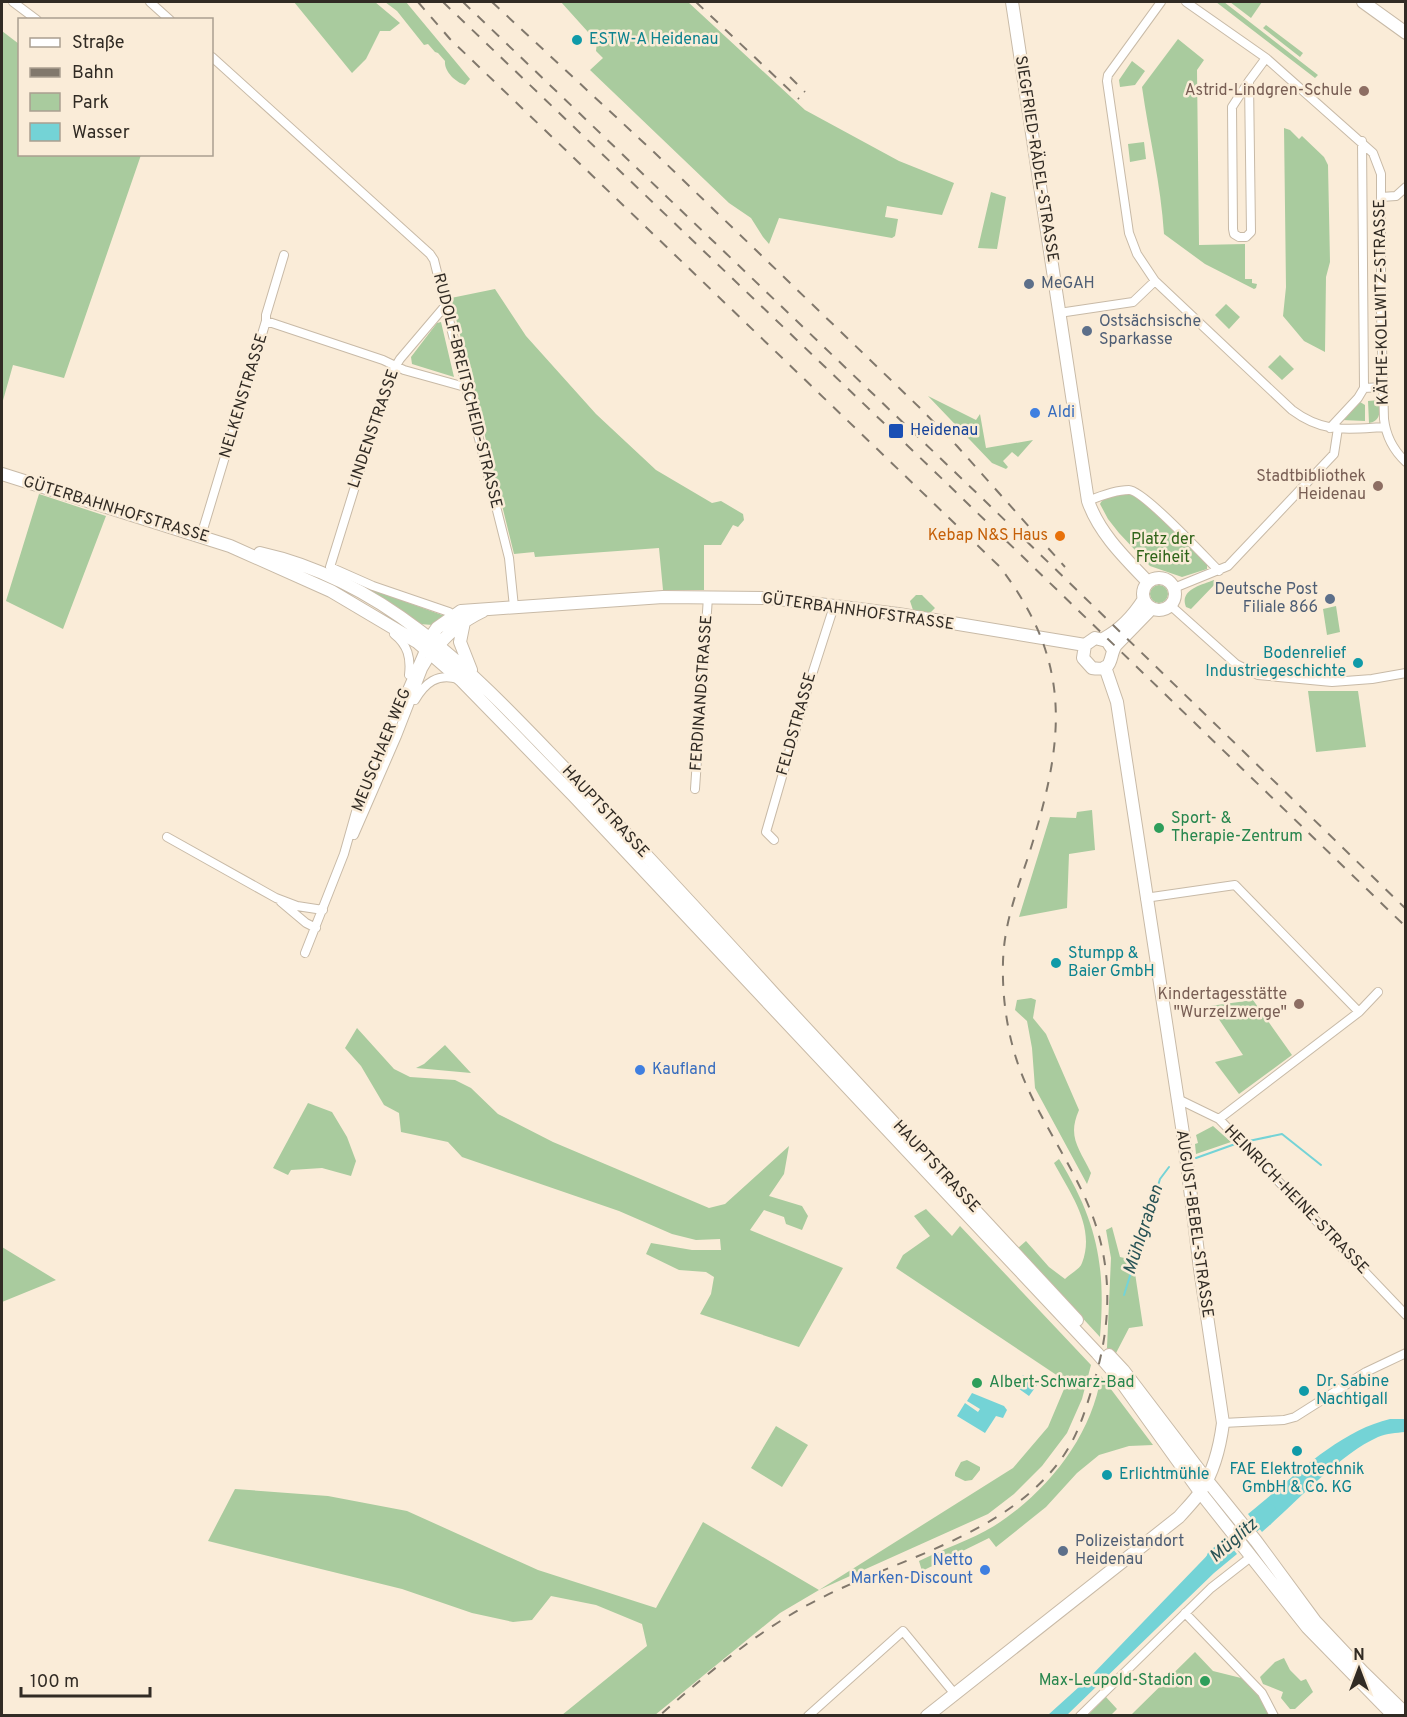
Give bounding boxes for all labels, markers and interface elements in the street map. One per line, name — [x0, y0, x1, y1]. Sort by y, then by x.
legend — [18, 18, 213, 156]
place label: ESTW-A Heidenau — [589, 30, 718, 50]
text: Straße — [72, 32, 124, 55]
marker: ESTW-A Heidenau — [570, 33, 584, 47]
street label: SIEGFRIED-RÄDEL-STRASSE — [1010, 54, 1063, 264]
text: Bahn — [72, 62, 114, 85]
place label: Astrid-Lindgren-Schule — [1185, 81, 1352, 101]
marker: Astrid-Lindgren-Schule — [1357, 84, 1371, 98]
text: Park — [72, 92, 109, 115]
text: Wasser — [72, 122, 130, 145]
street label: KÄTHE-KOLLWITZ-STRASSE — [1369, 199, 1394, 405]
street label: RUDOLF-BREITSCHEID-STRASSE — [428, 271, 506, 511]
place label: MeGAH — [1041, 274, 1095, 294]
marker: MeGAH — [1022, 277, 1036, 291]
place label: Ostsächsische Sparkasse — [1099, 312, 1201, 350]
marker: Ostsächsische Sparkasse — [1080, 324, 1094, 338]
street label: NELKENSTRASSE — [216, 331, 272, 461]
street label: LINDENSTRASSE — [344, 367, 404, 491]
place label: Aldi — [1047, 403, 1075, 423]
marker: Aldi — [1028, 406, 1042, 420]
place label: Heidenau — [910, 421, 978, 441]
marker: Heidenau — [887, 422, 905, 440]
place label: Stadtbibliothek Heidenau — [1256, 467, 1366, 505]
street label: GÜTERBAHNHOFSTRASSE — [20, 470, 212, 548]
marker: Stadtbibliothek Heidenau — [1371, 479, 1385, 493]
place label: Kebap N&S Haus — [928, 526, 1048, 546]
marker: Kebap N&S Haus — [1053, 529, 1067, 543]
park label: Platz der Freiheit — [1131, 530, 1195, 568]
place label: Deutsche Post Filiale 866 — [1214, 580, 1318, 618]
street label: GÜTERBAHNHOFSTRASSE — [761, 587, 956, 635]
marker: Deutsche Post Filiale 866 — [1323, 592, 1337, 606]
street label: FERDINANDSTRASSE — [687, 614, 717, 772]
place label: Bodenrelief Industriegeschichte — [1205, 644, 1347, 682]
marker: Bodenrelief Industriegeschichte — [1351, 656, 1365, 670]
street label: FELDSTRASSE — [773, 670, 821, 778]
street label: MEUSCHAER WEG — [348, 685, 416, 815]
street label: HAUPTSTRASSE — [557, 762, 653, 862]
place label: Sport- & Therapie-Zentrum — [1171, 809, 1303, 847]
marker: Sport- & Therapie-Zentrum — [1152, 821, 1166, 835]
place label: Stumpp & Baier GmbH — [1068, 944, 1155, 982]
marker: Stumpp & Baier GmbH — [1049, 956, 1063, 970]
place label: Kindertagesstätte "Wurzelzwerge" — [1158, 985, 1287, 1023]
marker: Kindertagesstätte "Wurzelzwerge" — [1292, 997, 1306, 1011]
place label: Kaufland — [652, 1060, 716, 1080]
marker: Kaufland — [633, 1063, 647, 1077]
street label: HAUPTSTRASSE — [888, 1117, 984, 1217]
street label: HEINRICH-HEINE-STRASSE — [1219, 1121, 1373, 1279]
street label: AUGUST-BEBEL-STRASSE — [1171, 1129, 1217, 1319]
water label: Mühlgraben — [1119, 1182, 1169, 1278]
place label: Dr. Sabine Nachtigall — [1316, 1372, 1389, 1410]
place label: Albert-Schwarz-Bad — [989, 1373, 1135, 1393]
marker: Albert-Schwarz-Bad — [970, 1376, 984, 1390]
marker: Dr. Sabine Nachtigall — [1297, 1384, 1311, 1398]
marker: FAE Elektrotechnik GmbH & Co. KG — [1290, 1444, 1304, 1458]
place label: FAE Elektrotechnik GmbH & Co. KG — [1229, 1460, 1365, 1498]
place label: Erlichtmühle — [1119, 1465, 1209, 1485]
marker: Erlichtmühle — [1100, 1468, 1114, 1482]
water label: Müglitz — [1205, 1513, 1264, 1568]
place label: Polizeistandort Heidenau — [1075, 1532, 1184, 1570]
marker: Polizeistandort Heidenau — [1056, 1544, 1070, 1558]
place label: Netto Marken-Discount — [851, 1551, 973, 1589]
marker: Netto Marken-Discount — [978, 1563, 992, 1577]
north arrow — [1329, 1639, 1389, 1699]
text: N — [1353, 1646, 1365, 1666]
scale bar — [21, 1660, 150, 1698]
text: 100 m — [30, 1671, 79, 1694]
place label: Max-Leupold-Stadion — [1039, 1671, 1193, 1691]
marker: Max-Leupold-Stadion — [1198, 1674, 1212, 1688]

